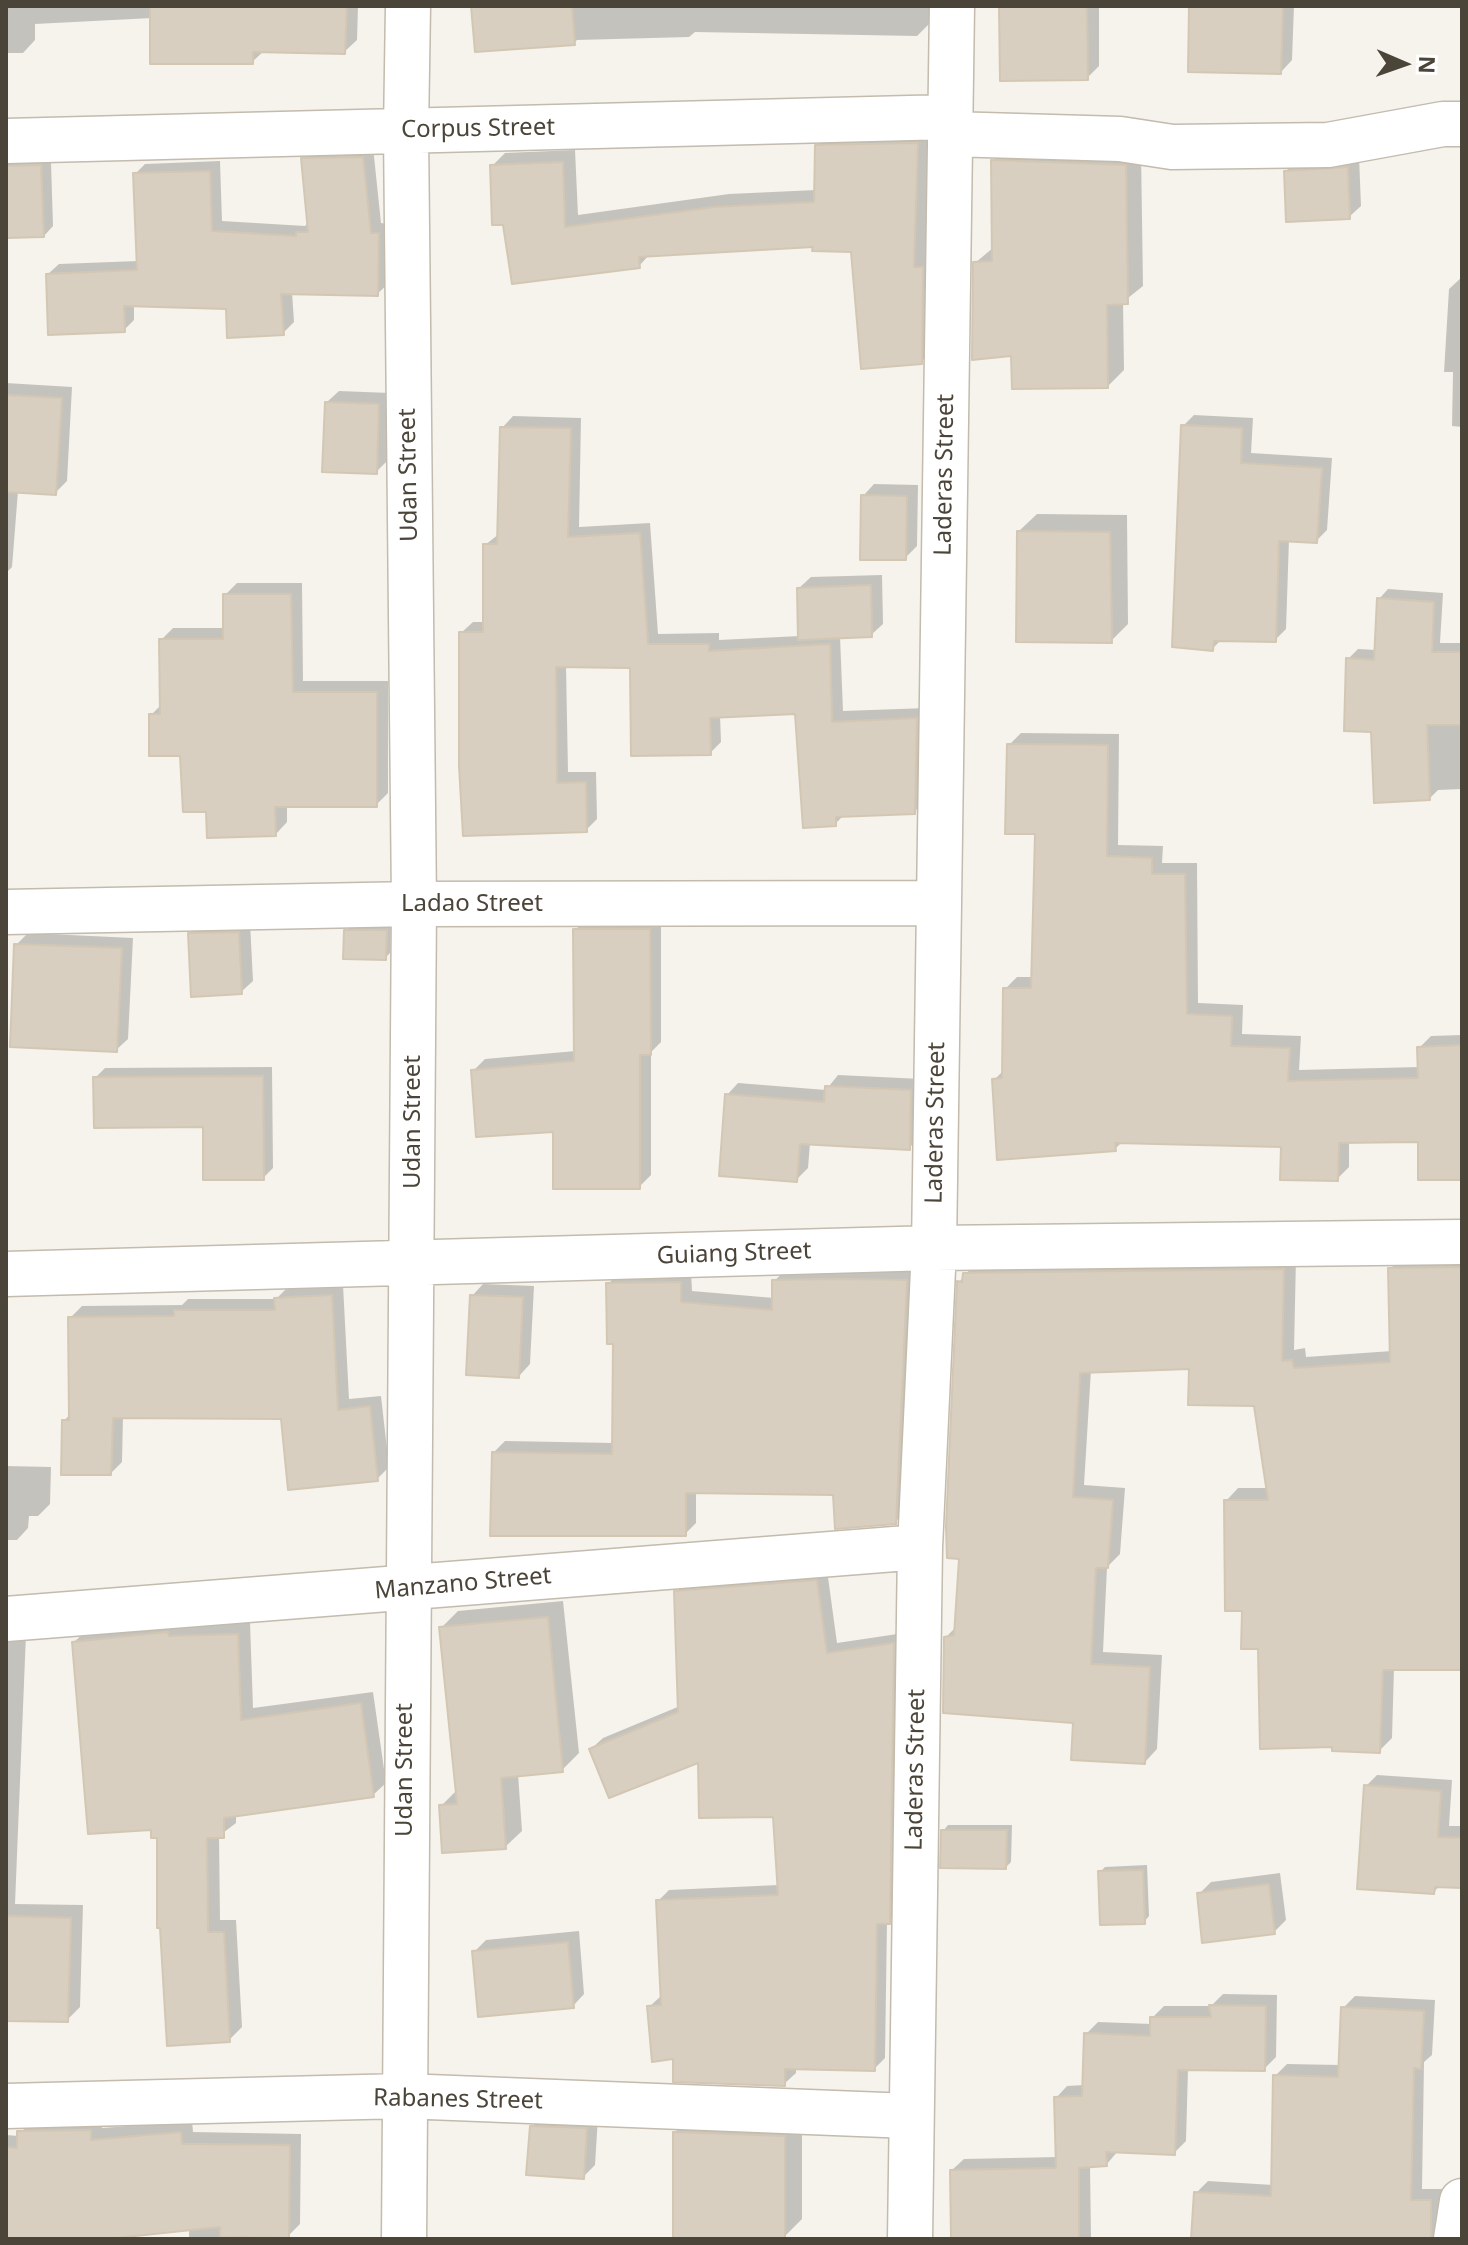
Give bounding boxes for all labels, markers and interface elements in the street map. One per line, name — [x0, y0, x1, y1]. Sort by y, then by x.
north arrow — [1364, 24, 1444, 104]
text: N — [1413, 55, 1443, 74]
street label: Corpus Street — [401, 113, 555, 145]
street label: Laderas Street — [929, 394, 961, 556]
street label: Udan Street — [393, 408, 425, 542]
street label: Ladao Street — [401, 890, 543, 918]
street label: Laderas Street — [920, 1042, 952, 1204]
street label: Udan Street — [399, 1055, 427, 1189]
street label: Guiang Street — [656, 1237, 812, 1271]
street label: Manzano Street — [373, 1562, 553, 1606]
street label: Laderas Street — [900, 1689, 932, 1851]
street label: Udan Street — [391, 1703, 419, 1837]
street label: Rabanes Street — [373, 2084, 543, 2116]

